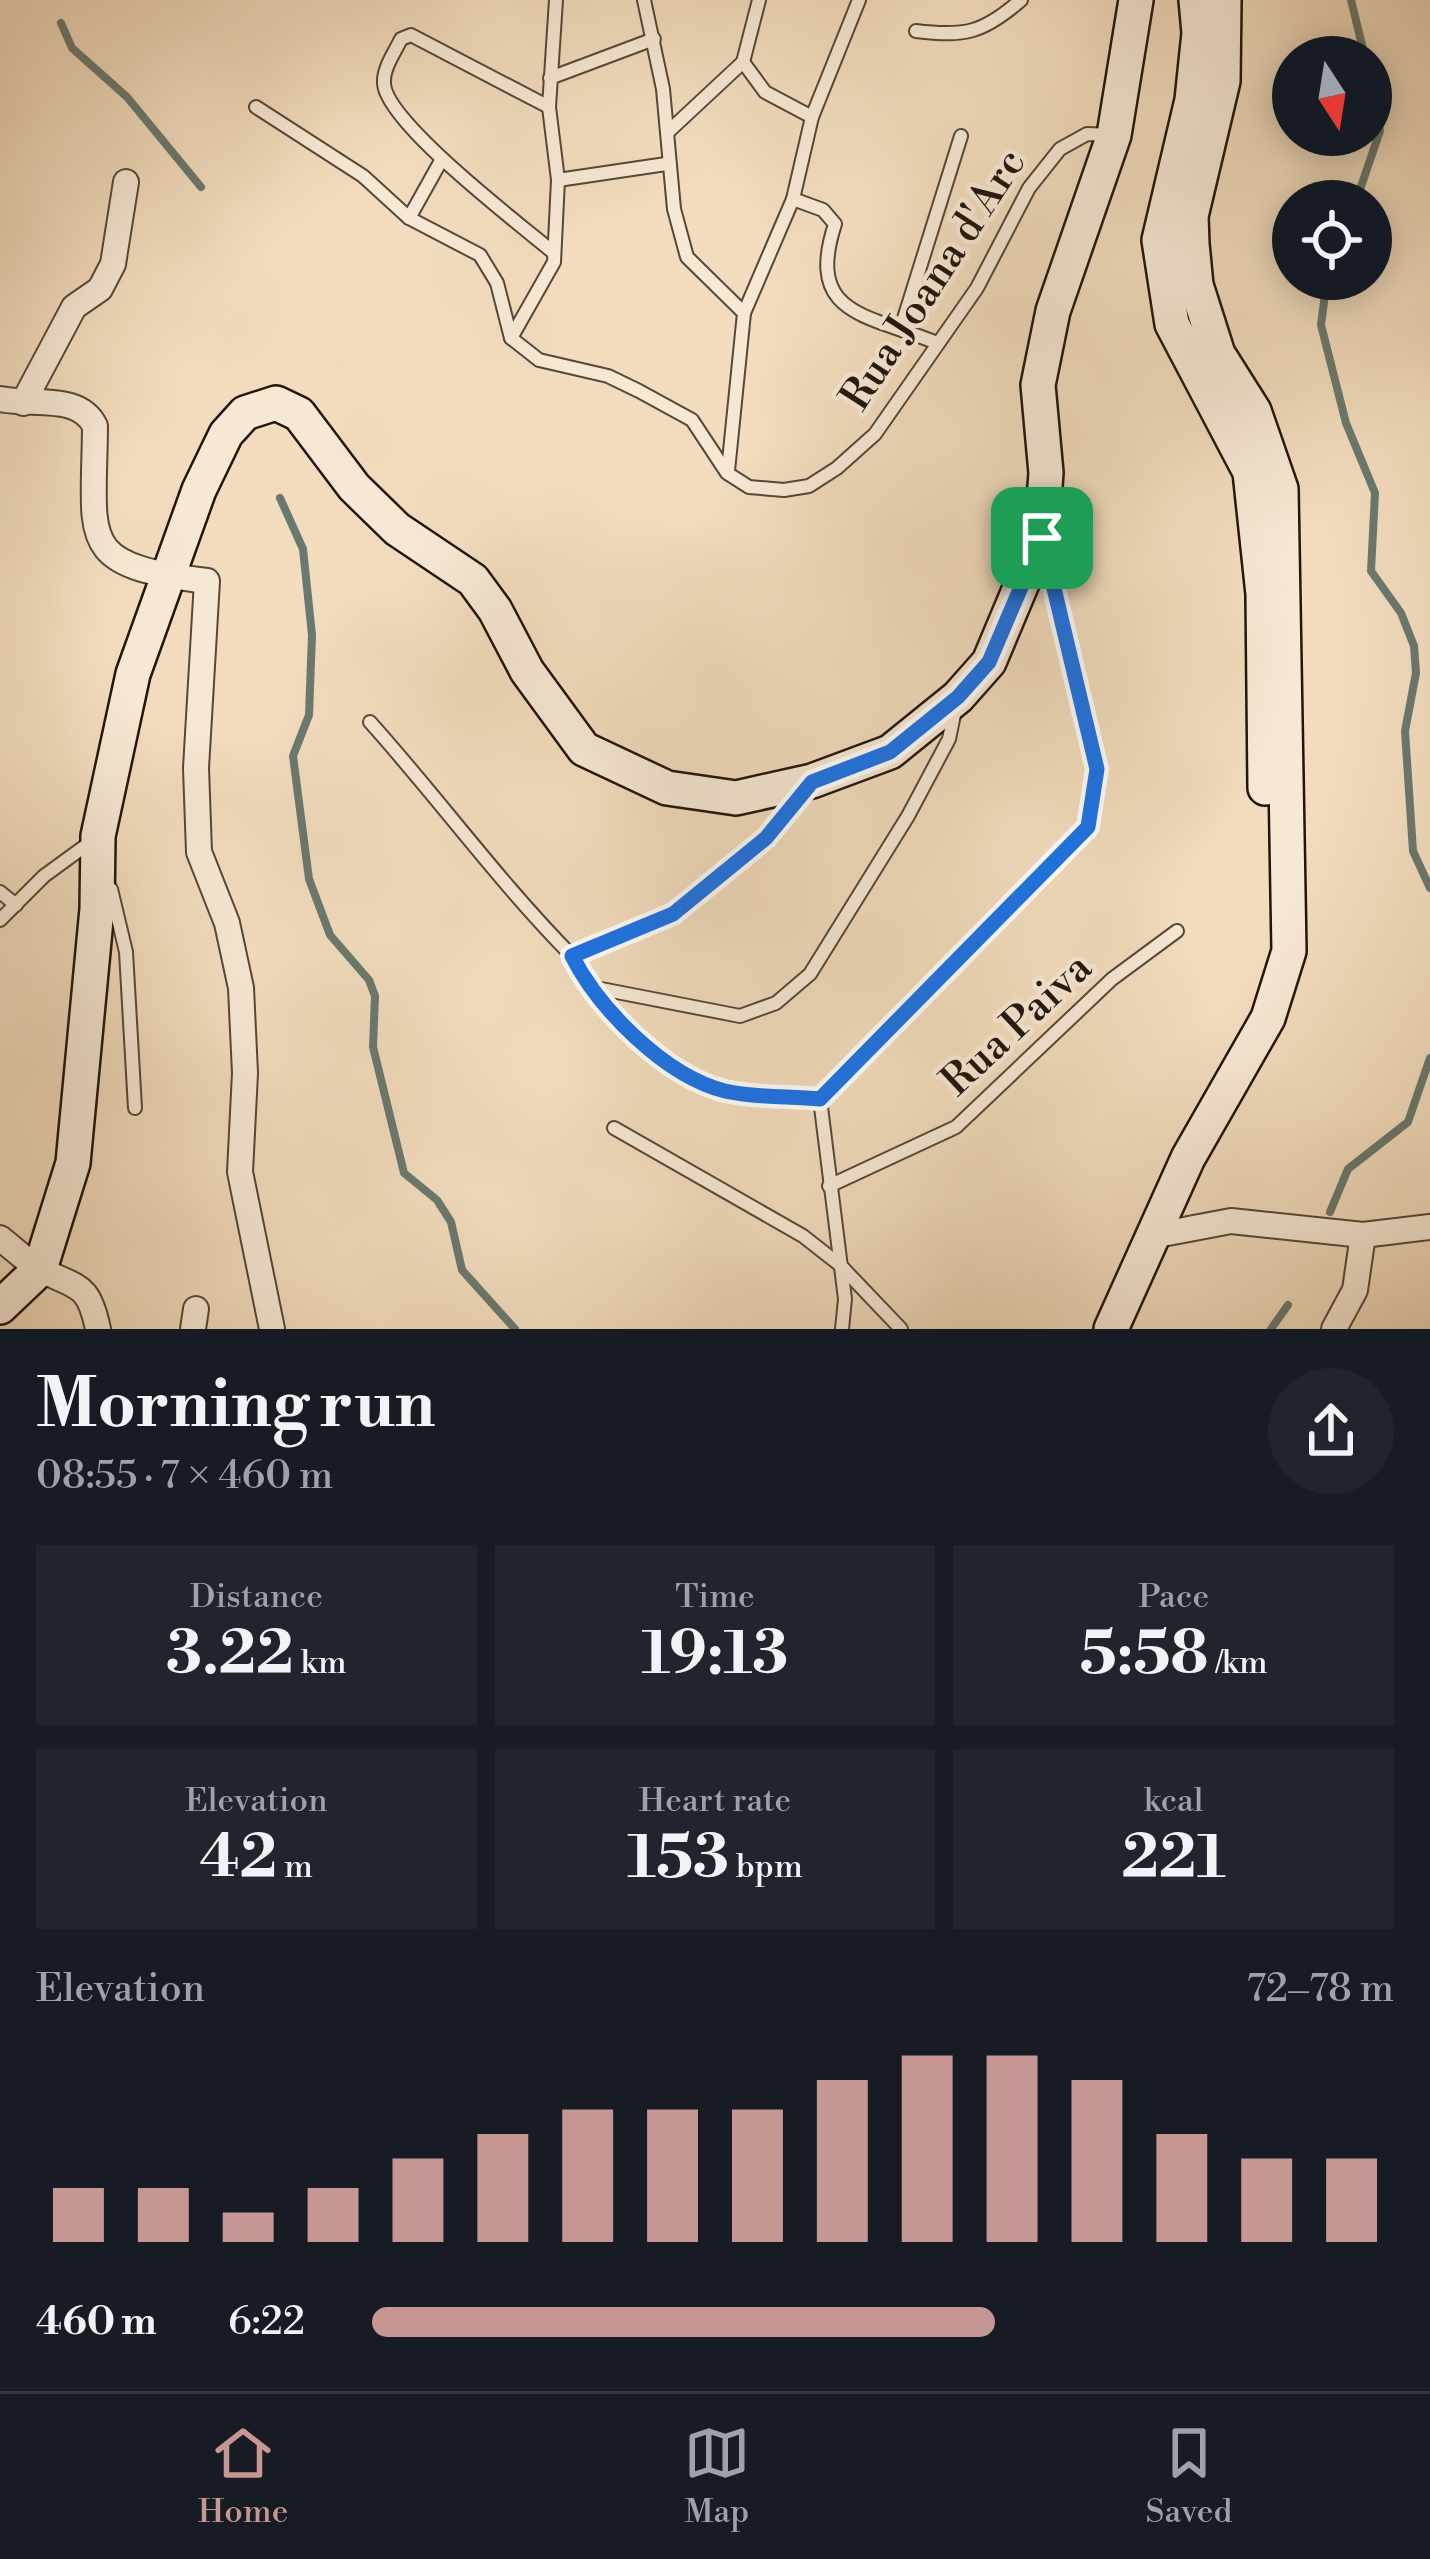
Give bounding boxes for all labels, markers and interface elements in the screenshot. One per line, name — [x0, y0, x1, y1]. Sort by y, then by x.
north arrow — [1272, 36, 1392, 156]
map controls — [1272, 36, 1392, 300]
street label: Rua Joana d'Arc — [830, 139, 1038, 421]
button: locate — [1272, 180, 1392, 300]
pin — [991, 487, 1093, 589]
icon: arrive — [1009, 505, 1075, 571]
street label: Rua Paiva — [931, 942, 1104, 1108]
text: Morning run — [36, 1365, 435, 1448]
button: share — [1268, 1368, 1394, 1494]
text: 08:55 · 7 × 460 m — [36, 1452, 333, 1501]
text: Distance — [190, 1577, 323, 1618]
text: Time — [675, 1577, 755, 1618]
text: Pace — [1138, 1577, 1209, 1618]
text: 3.22 — [166, 1618, 294, 1693]
text: 19:13 — [641, 1618, 788, 1693]
text: 5:58 — [1080, 1618, 1209, 1693]
text: km — [294, 1643, 347, 1684]
text: /km — [1209, 1643, 1268, 1684]
text: Elevation — [185, 1781, 328, 1822]
text: Heart rate — [639, 1781, 791, 1822]
text: kcal — [1144, 1781, 1204, 1822]
text: 42 — [200, 1822, 277, 1897]
text: 153 — [627, 1822, 729, 1897]
text: 221 — [1121, 1822, 1226, 1897]
text: m — [277, 1847, 313, 1888]
text: bpm — [729, 1847, 803, 1888]
text: Elevation — [36, 1965, 205, 2014]
text: 72–78 m — [1247, 1965, 1394, 2014]
text: 460 m — [36, 2298, 157, 2347]
text: 6:22 — [228, 2298, 305, 2347]
tab: Home — [198, 2420, 288, 2533]
tab: Map — [684, 2420, 750, 2533]
tab: Saved — [1146, 2420, 1232, 2533]

